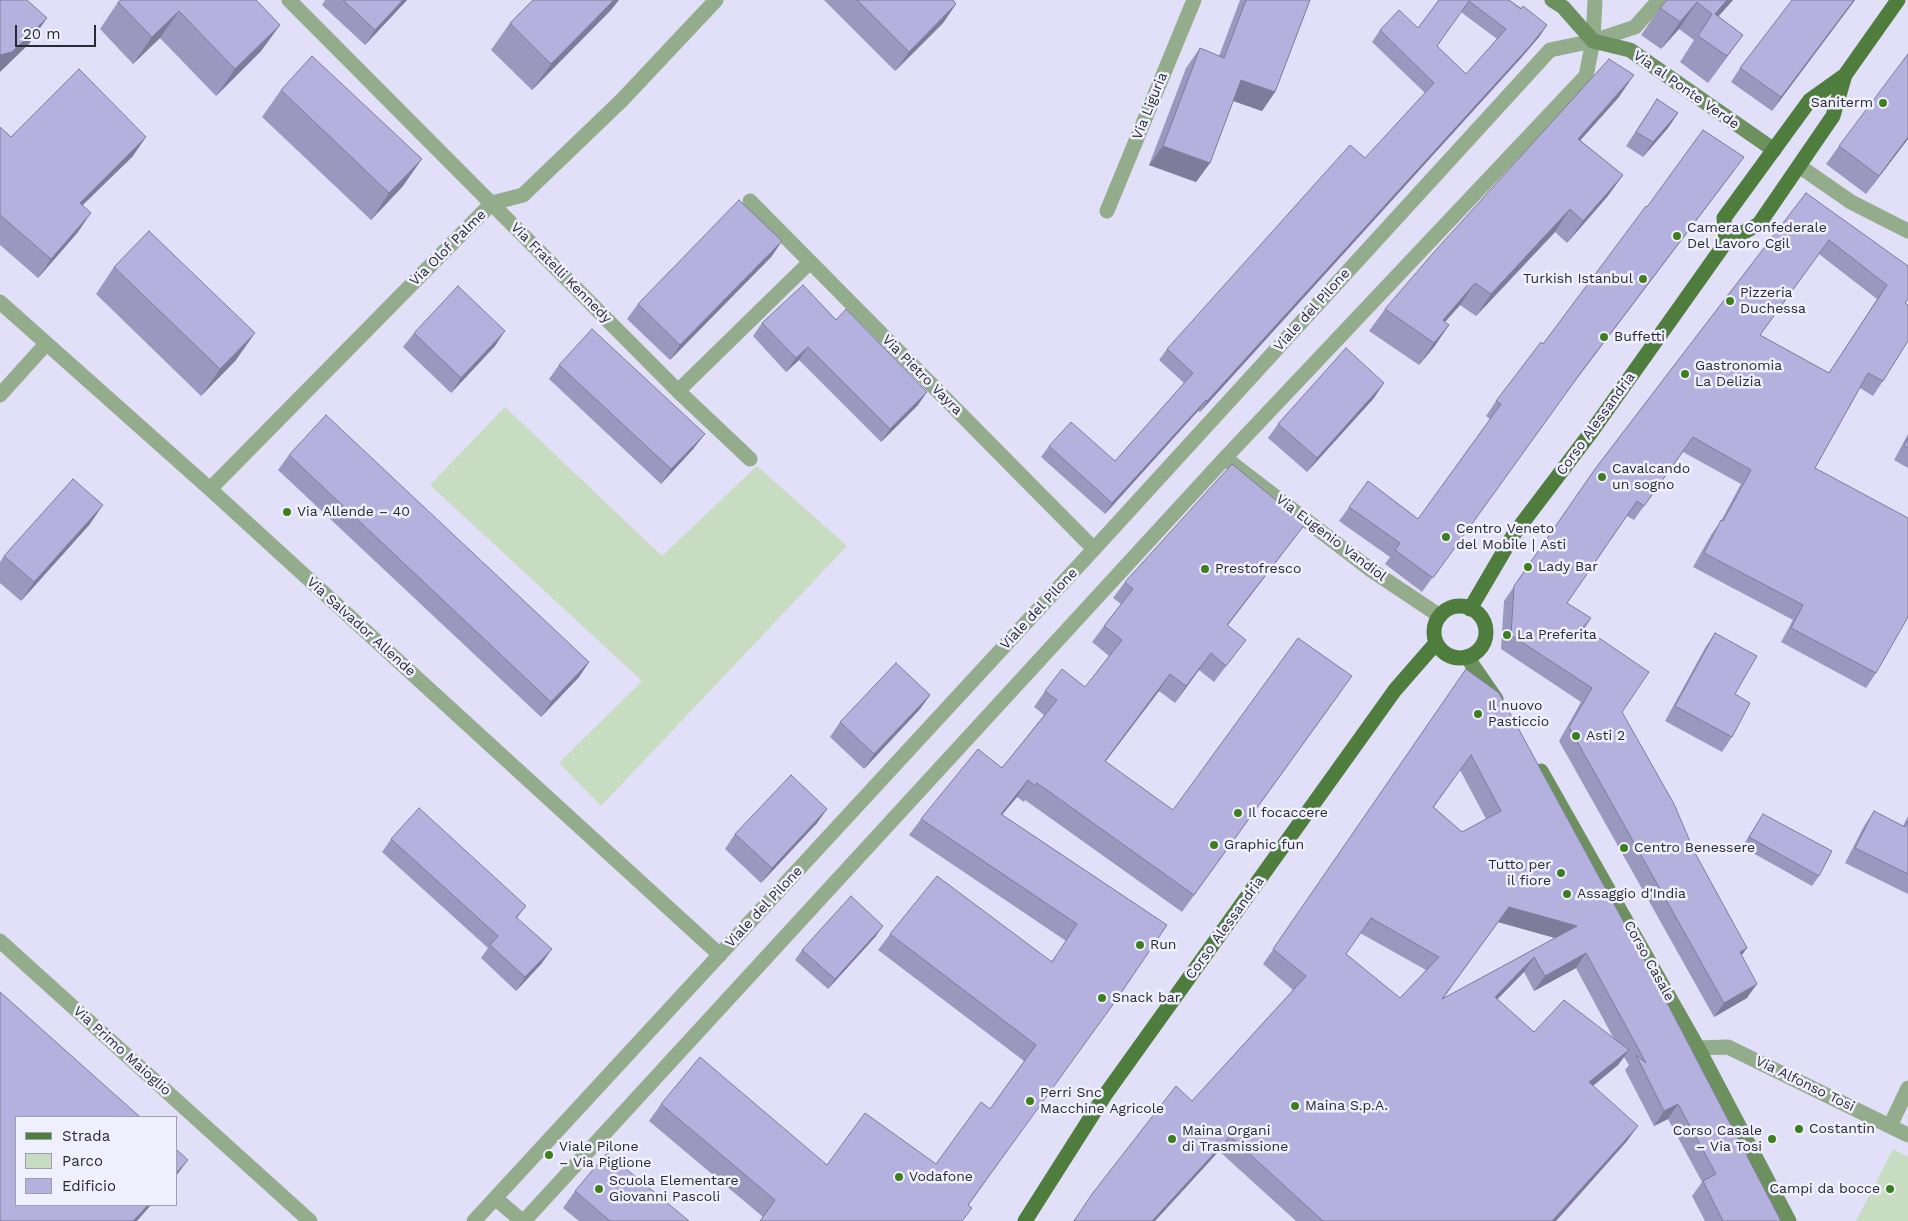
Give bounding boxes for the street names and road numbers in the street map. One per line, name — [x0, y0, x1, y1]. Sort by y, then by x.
street label: Via al Ponte Verde — [1630, 47, 1742, 133]
street label: Via Liguria — [1129, 70, 1171, 142]
street label: Via Olof Palme — [406, 206, 490, 290]
street label: Via Fratelli Kennedy — [507, 219, 615, 327]
street label: Viale del Pilone — [1270, 265, 1354, 355]
street label: Via Pietro Vayra — [878, 331, 966, 419]
street label: Corso Alessandria — [1553, 369, 1639, 479]
street label: Via Eugenio Vandiol — [1272, 491, 1390, 585]
street label: Viale del Pilone — [997, 565, 1081, 653]
street label: Via Salvador Allende — [303, 574, 419, 680]
street label: Viale del Pilone — [722, 863, 806, 951]
street label: Corso Alessandria — [1182, 873, 1268, 983]
street label: Corso Casale — [1620, 918, 1678, 1004]
street label: Via Primo Maioglio — [70, 1003, 174, 1099]
street label: Via Alfonso Tosi — [1753, 1053, 1857, 1115]

